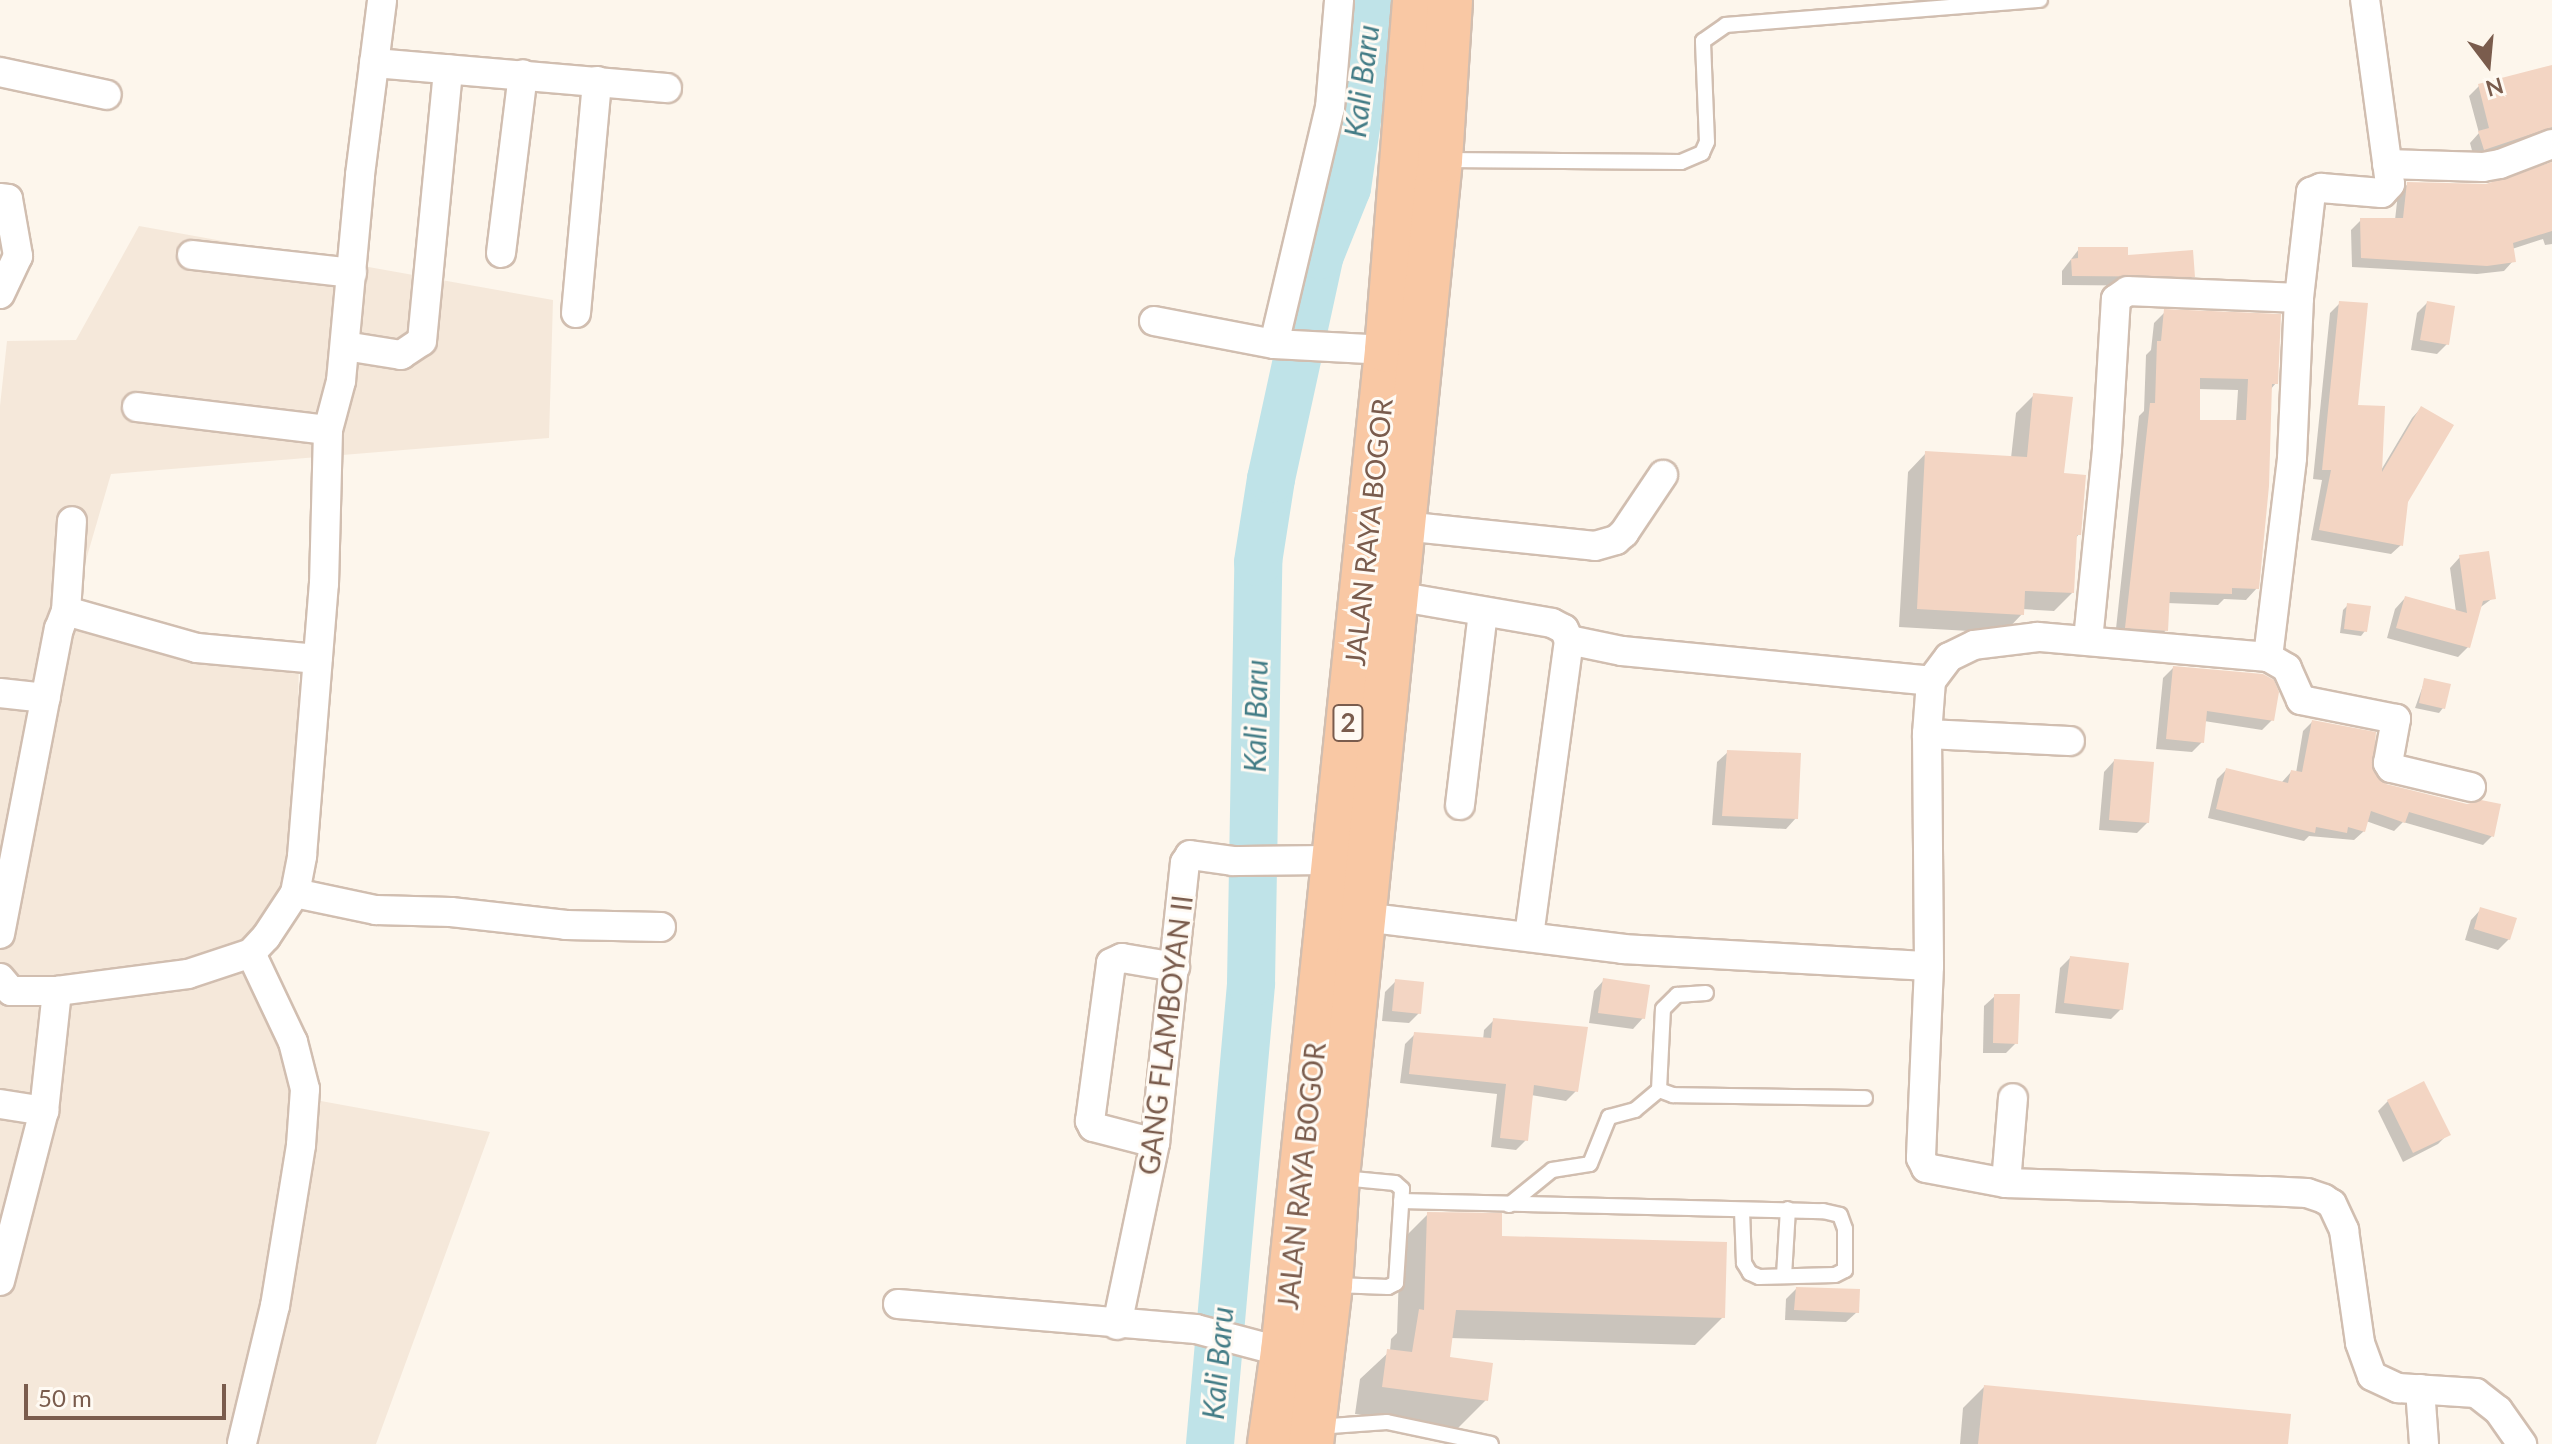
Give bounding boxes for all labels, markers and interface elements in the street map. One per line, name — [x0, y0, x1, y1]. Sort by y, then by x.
water label: Kali Baru — [1336, 23, 1386, 139]
north arrow — [2448, 24, 2528, 104]
text: N — [2483, 72, 2507, 103]
street label: JALAN RAYA BOGOR — [1337, 396, 1399, 668]
water label: Kali Baru — [1236, 659, 1274, 773]
road number: 2 — [1332, 701, 1364, 745]
street label: GANG FLAMBOYAN II — [1131, 893, 1199, 1177]
street label: JALAN RAYA BOGOR — [1270, 1040, 1332, 1312]
water label: Kali Baru — [1194, 1305, 1240, 1421]
scale bar — [28, 1368, 230, 1418]
text: 50 m — [38, 1383, 92, 1412]

